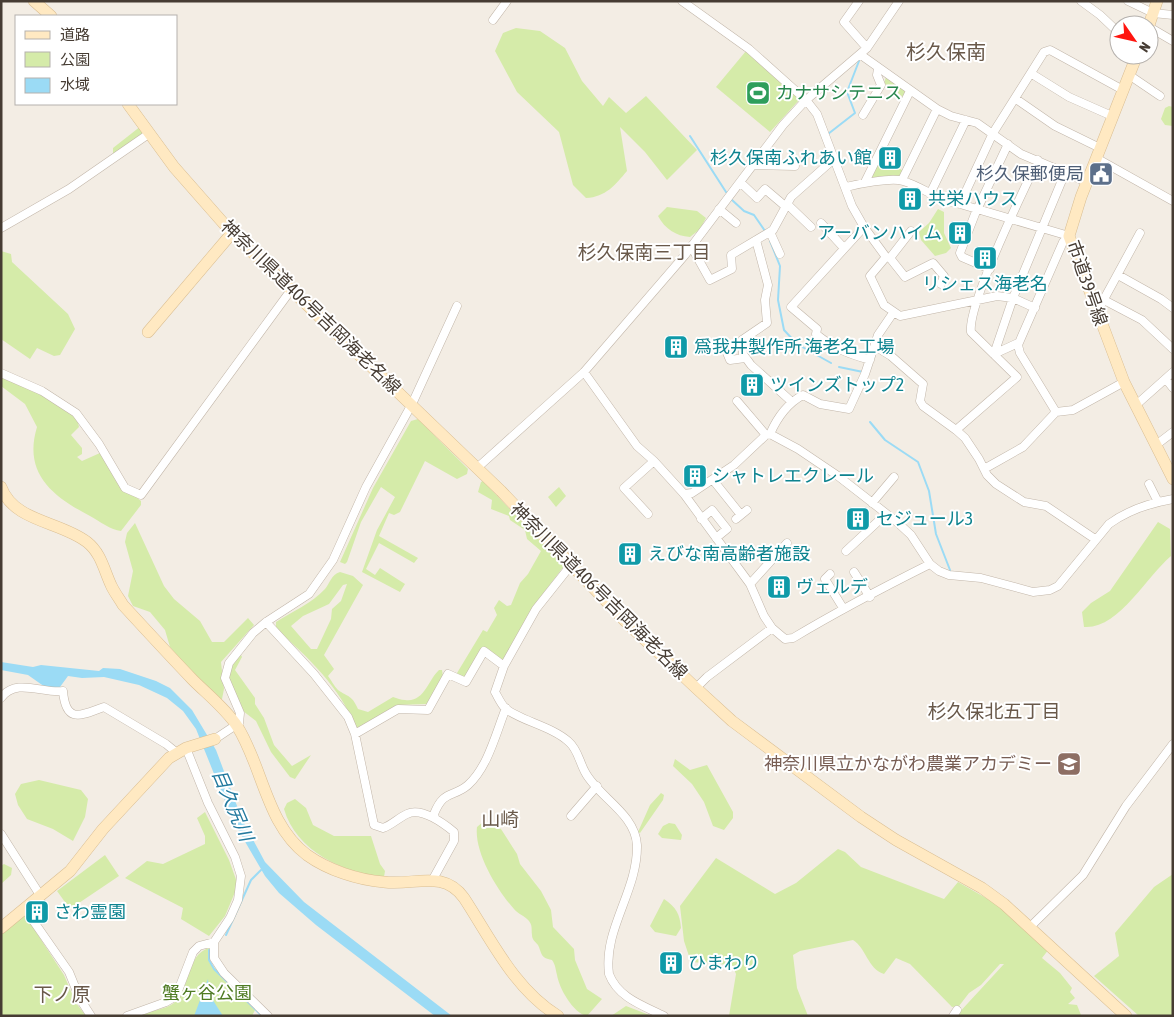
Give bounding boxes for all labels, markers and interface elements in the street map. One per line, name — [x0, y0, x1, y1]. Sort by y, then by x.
legend — [15, 15, 178, 105]
north arrow — [1109, 15, 1159, 65]
text: 道路 — [60, 26, 90, 43]
text: N — [1136, 39, 1154, 55]
district label: 杉久保南 — [906, 40, 986, 63]
text: 公園 — [60, 51, 90, 68]
text: 水域 — [60, 76, 90, 93]
sports icon: カナサシテニス — [745, 80, 771, 106]
place label: カナサシテニス — [776, 82, 902, 103]
building icon: 杉久保南ふれあい館 — [877, 145, 903, 171]
place label: 杉久保南ふれあい館 — [710, 147, 872, 168]
public building icon: 杉久保郵便局 — [1088, 161, 1114, 187]
place label: 杉久保郵便局 — [976, 163, 1084, 184]
building icon: 共栄ハウス — [897, 186, 923, 212]
place label: 共栄ハウス — [928, 188, 1018, 209]
street label: 神奈川県道406号吉岡海老名線 — [217, 215, 405, 398]
building icon: アーバンハイム — [947, 220, 973, 246]
place label: アーバンハイム — [817, 222, 942, 243]
street label: 市道39号線 — [1063, 237, 1112, 328]
district label: 杉久保南三丁目 — [577, 241, 711, 263]
building icon: リシェス海老名 — [972, 245, 998, 271]
place label: リシェス海老名 — [922, 273, 1048, 294]
building icon: 爲我井製作所 海老名工場 — [663, 334, 689, 360]
place label: 爲我井製作所 海老名工場 — [694, 336, 894, 357]
building icon: ツインズトップ2 — [739, 372, 765, 398]
place label: ツインズトップ2 — [770, 374, 904, 395]
building icon: シャトレエクレール — [682, 463, 708, 489]
place label: シャトレエクレール — [712, 465, 874, 486]
street label: 神奈川県道406号吉岡海老名線 — [507, 498, 692, 683]
building icon: セジュール3 — [845, 506, 871, 532]
place label: セジュール3 — [876, 508, 973, 529]
building icon: えびな南高齢者施設 — [617, 541, 643, 567]
place label: えびな南高齢者施設 — [648, 543, 810, 564]
building icon: ヴェルデ — [766, 574, 792, 600]
place label: ヴェルデ — [796, 576, 868, 597]
district label: 杉久保北五丁目 — [927, 700, 1061, 722]
school or university icon: 神奈川県立かながわ農業アカデミー — [1056, 751, 1082, 777]
place label: 神奈川県立かながわ農業アカデミー — [764, 753, 1052, 774]
water label: 目久尻川 — [208, 766, 259, 846]
district label: 山崎 — [481, 808, 519, 830]
building icon: さわ霊園 — [24, 899, 50, 925]
place label: さわ霊園 — [54, 901, 126, 922]
building icon: ひまわり — [658, 950, 684, 976]
place label: ひまわり — [688, 952, 760, 973]
park label: 蟹ヶ谷公園 — [162, 982, 252, 1003]
district label: 下ノ原 — [33, 983, 91, 1005]

